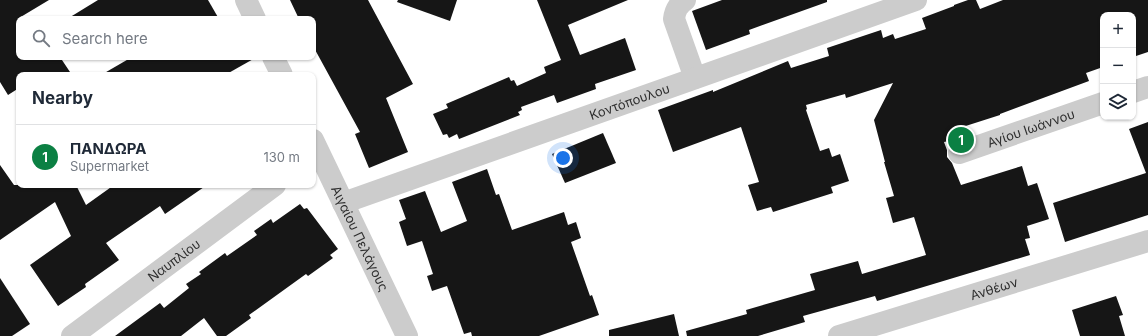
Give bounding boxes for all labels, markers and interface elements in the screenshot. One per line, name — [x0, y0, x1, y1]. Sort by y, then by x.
map controls — [1100, 12, 1136, 120]
button: + — [1100, 12, 1136, 48]
search box — [16, 16, 316, 60]
icon: search — [30, 27, 52, 49]
text: Search here — [62, 29, 148, 48]
button: − — [1100, 48, 1136, 84]
street label: Κοντόπουλου — [587, 80, 672, 123]
button: layers — [1100, 84, 1136, 120]
text: Nearby — [32, 88, 93, 108]
street label: Αγίου Ιωάννου — [985, 106, 1077, 151]
pin: 1 — [948, 125, 974, 155]
text: ΠΑΝΔΩΡΑ — [70, 139, 146, 158]
your location — [553, 148, 573, 168]
text: 1 — [42, 149, 48, 165]
text: 130 m — [263, 149, 300, 165]
text: Supermarket — [70, 158, 149, 174]
street label: Αιγαίου Πελάγους — [328, 183, 392, 294]
street label: Ναυπλίου — [144, 235, 203, 285]
street label: Ανθέων — [968, 273, 1020, 303]

